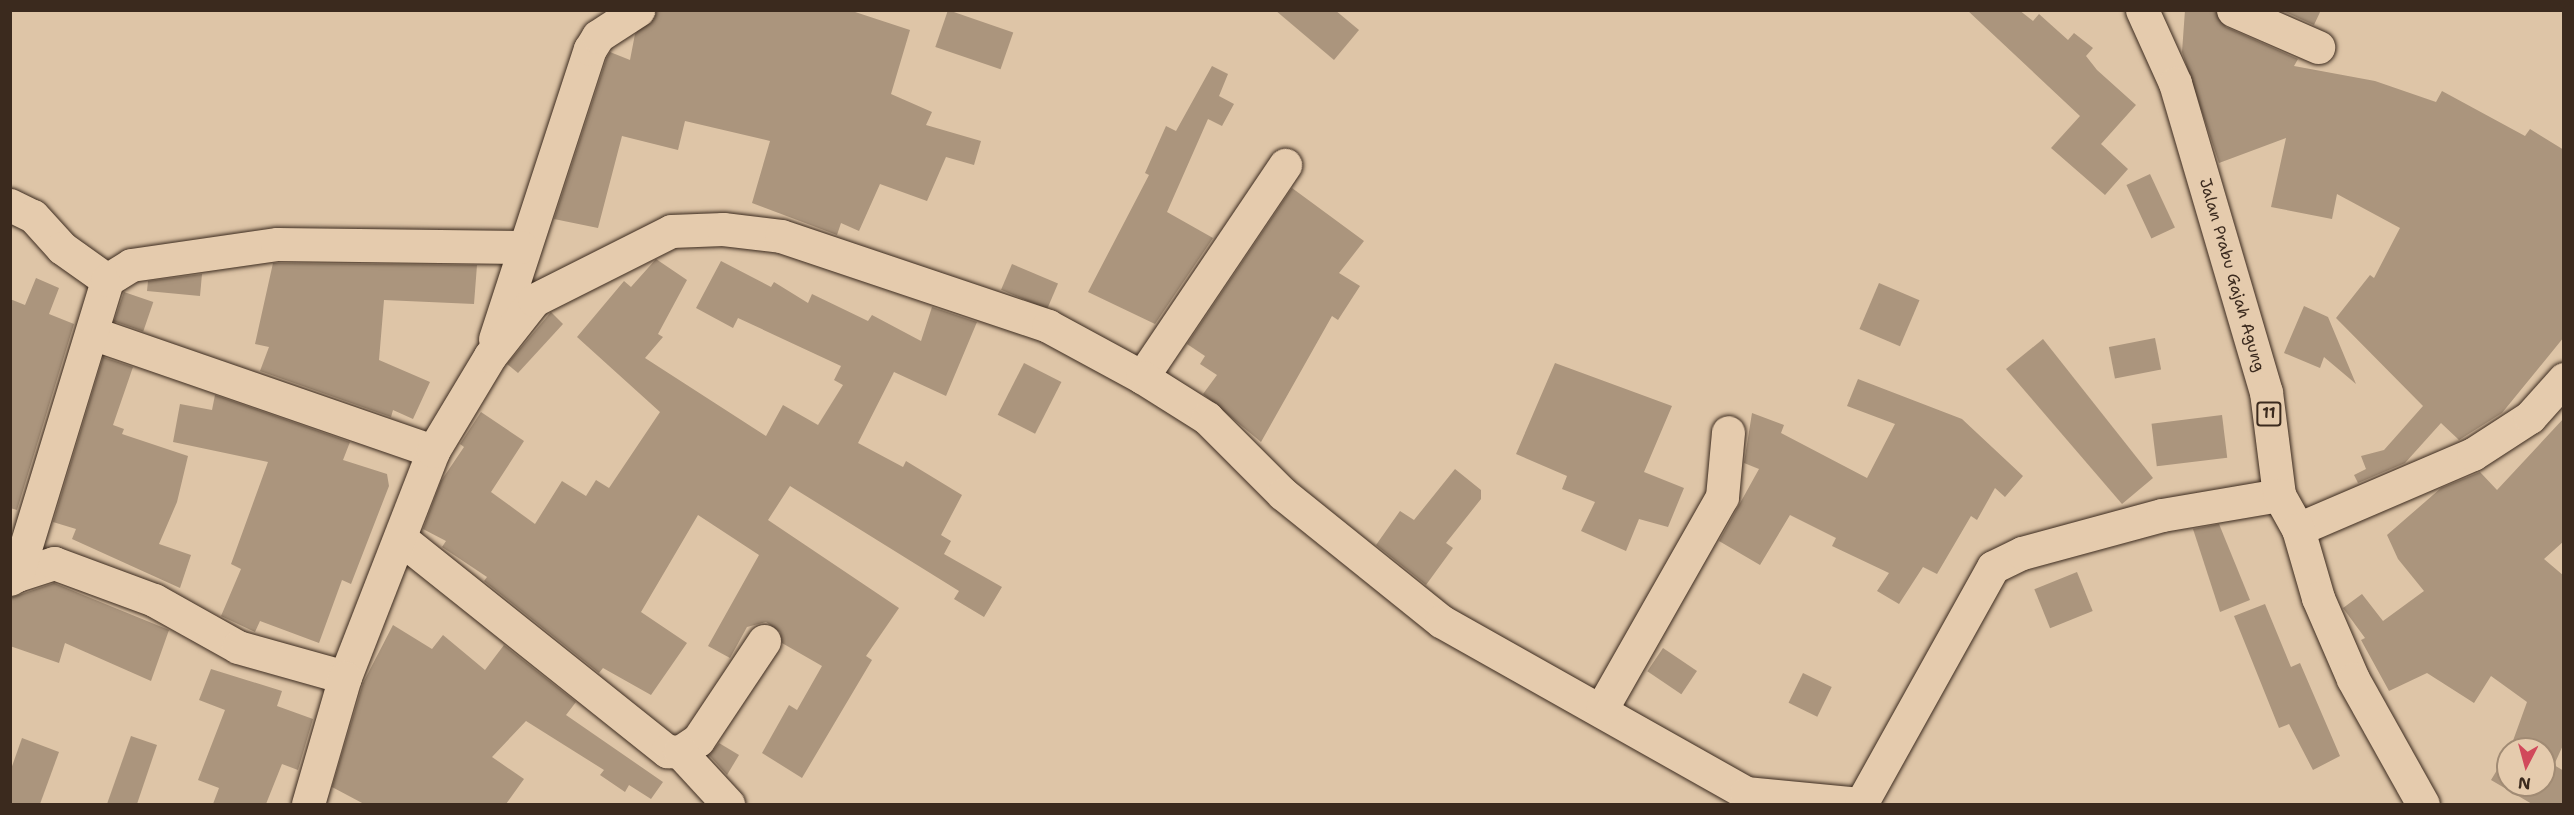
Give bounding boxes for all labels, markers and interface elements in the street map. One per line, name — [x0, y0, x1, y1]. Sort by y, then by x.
street label: Jalan Prabu Gajah Agung — [2195, 176, 2269, 374]
road number: 11 — [2256, 402, 2282, 426]
north arrow — [2496, 737, 2556, 797]
text: N — [2517, 772, 2532, 795]

